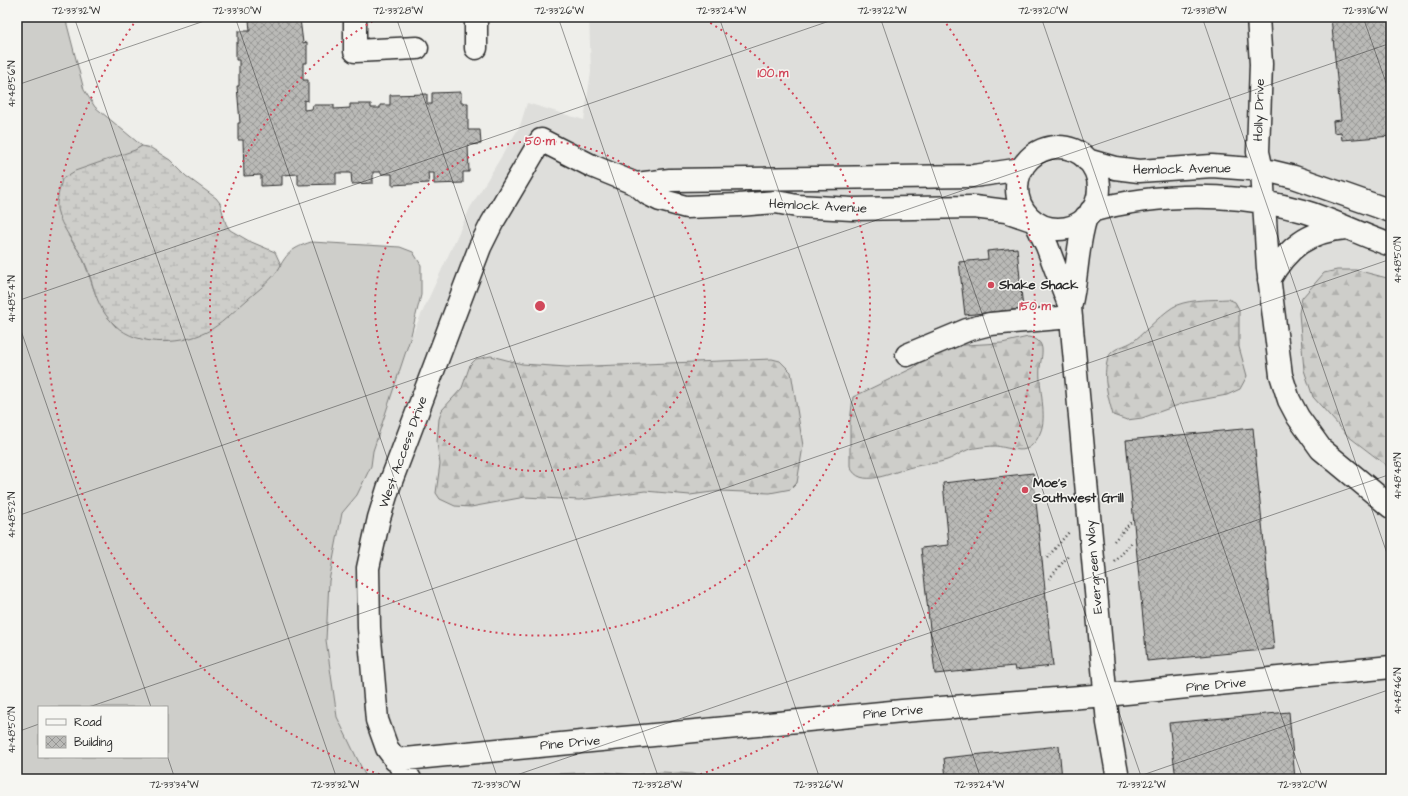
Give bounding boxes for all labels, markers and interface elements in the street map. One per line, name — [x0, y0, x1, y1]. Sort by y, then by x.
text: 72°33'32"W — [52, 4, 101, 18]
text: 72°33'30"W — [212, 4, 262, 18]
text: 72°33'28"W — [373, 4, 424, 18]
text: 72°33'26"W — [534, 4, 584, 18]
text: 72°33'24"W — [696, 4, 747, 18]
text: 72°33'22"W — [857, 4, 907, 18]
text: 72°33'20"W — [1018, 4, 1068, 18]
text: 72°33'18"W — [1181, 4, 1227, 18]
text: 72°33'16"W — [1342, 4, 1388, 18]
text: 41°48'56"N — [5, 60, 19, 108]
text: 100 m — [758, 65, 789, 82]
street label: Holly Drive — [1249, 78, 1270, 142]
text: 50 m — [525, 133, 556, 150]
street label: Hemlock Avenue — [1133, 159, 1231, 179]
street label: Hemlock Avenue — [769, 194, 867, 218]
text: 41°48'50"N — [1391, 236, 1405, 284]
text: 41°48'54"N — [5, 275, 19, 323]
place label: Shake Shack — [998, 276, 1079, 294]
marker: Shake Shack — [986, 280, 996, 290]
text: 150 m — [1019, 298, 1052, 315]
centre of rings — [533, 299, 547, 313]
street label: West Access Drive — [374, 394, 432, 510]
text: 41°48'48"N — [1391, 452, 1405, 500]
place label: Moe's Southwest Grill — [1032, 474, 1124, 507]
marker: Moe's Southwest Grill — [1020, 485, 1030, 495]
text: 41°48'52"N — [5, 492, 19, 538]
street label: Evergreen Way — [1081, 519, 1108, 615]
text: 41°48'46"N — [1391, 668, 1405, 714]
street label: Pine Drive — [1185, 673, 1247, 697]
street label: Pine Drive — [862, 700, 924, 724]
text: 41°48'50"N — [5, 706, 19, 754]
legend — [38, 706, 168, 758]
text: Road — [74, 714, 102, 731]
street label: Pine Drive — [539, 731, 601, 755]
text: Building — [74, 734, 112, 752]
text: 72°33'34"W — [149, 778, 199, 792]
text: 72°33'32"W — [311, 778, 360, 792]
text: 72°33'30"W — [471, 778, 521, 792]
text: 72°33'28"W — [632, 778, 683, 792]
text: 72°33'26"W — [793, 778, 843, 792]
text: 72°33'24"W — [954, 778, 1005, 792]
text: 72°33'22"W — [1116, 778, 1166, 792]
text: 72°33'20"W — [1277, 778, 1327, 792]

